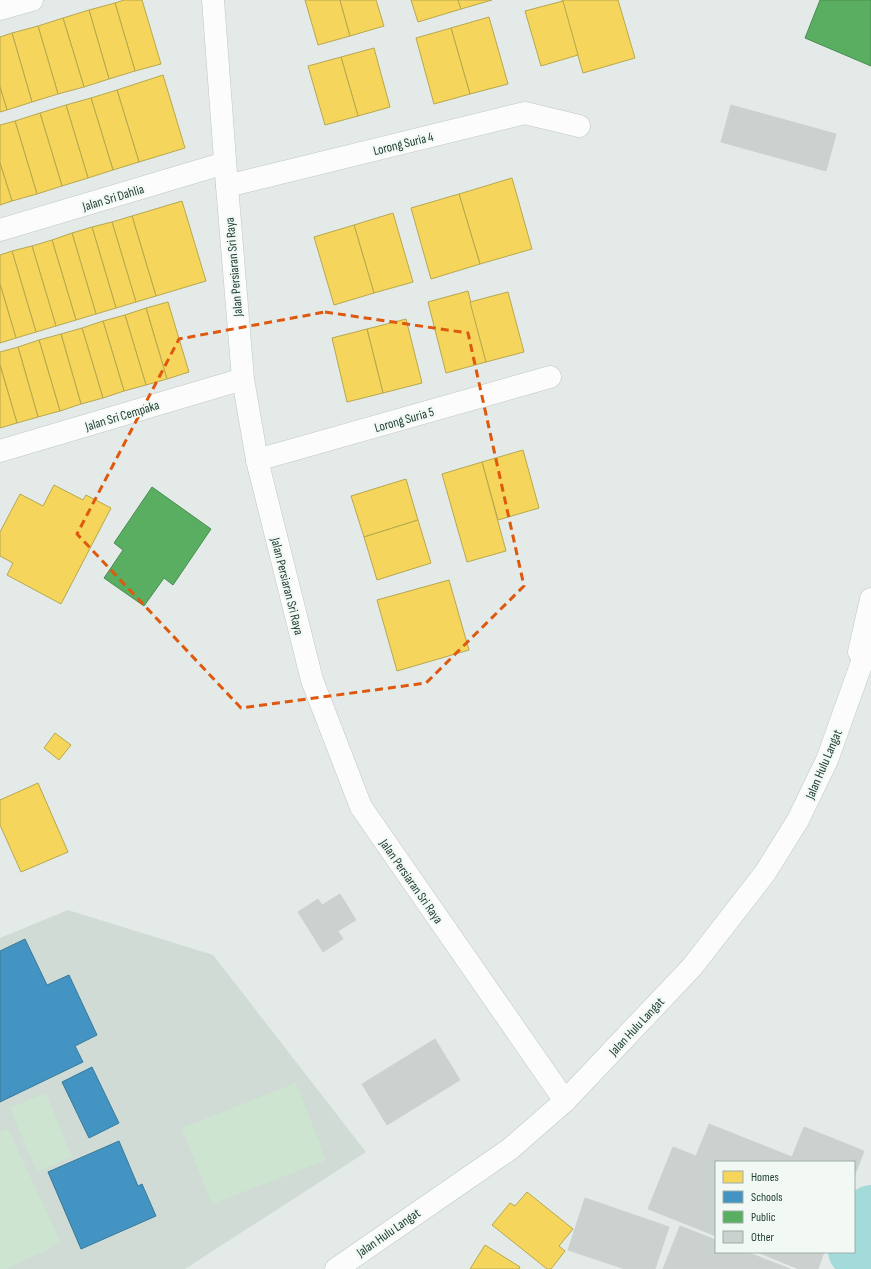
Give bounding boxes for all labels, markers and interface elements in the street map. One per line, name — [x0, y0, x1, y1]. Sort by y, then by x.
street label: Lorong Suria 4 — [371, 129, 436, 159]
street label: Jalan Sri Dahlia — [80, 181, 146, 215]
street label: Jalan Persiaran Sri Raya — [222, 217, 246, 318]
street label: Jalan Sri Cempaka — [82, 397, 161, 435]
street label: Lorong Suria 5 — [373, 404, 436, 436]
street label: Jalan Persiaran Sri Raya — [267, 535, 307, 636]
street label: Jalan Hulu Langat — [802, 727, 846, 803]
street label: Jalan Persiaran Sri Raya — [375, 835, 446, 927]
street label: Jalan Hulu Langat — [605, 994, 668, 1060]
legend — [715, 1161, 855, 1253]
text: Homes — [751, 1170, 779, 1185]
text: Schools — [751, 1190, 783, 1205]
street label: Jalan Hulu Langat — [353, 1205, 424, 1261]
text: Public — [751, 1210, 776, 1225]
text: Other — [751, 1230, 775, 1245]

